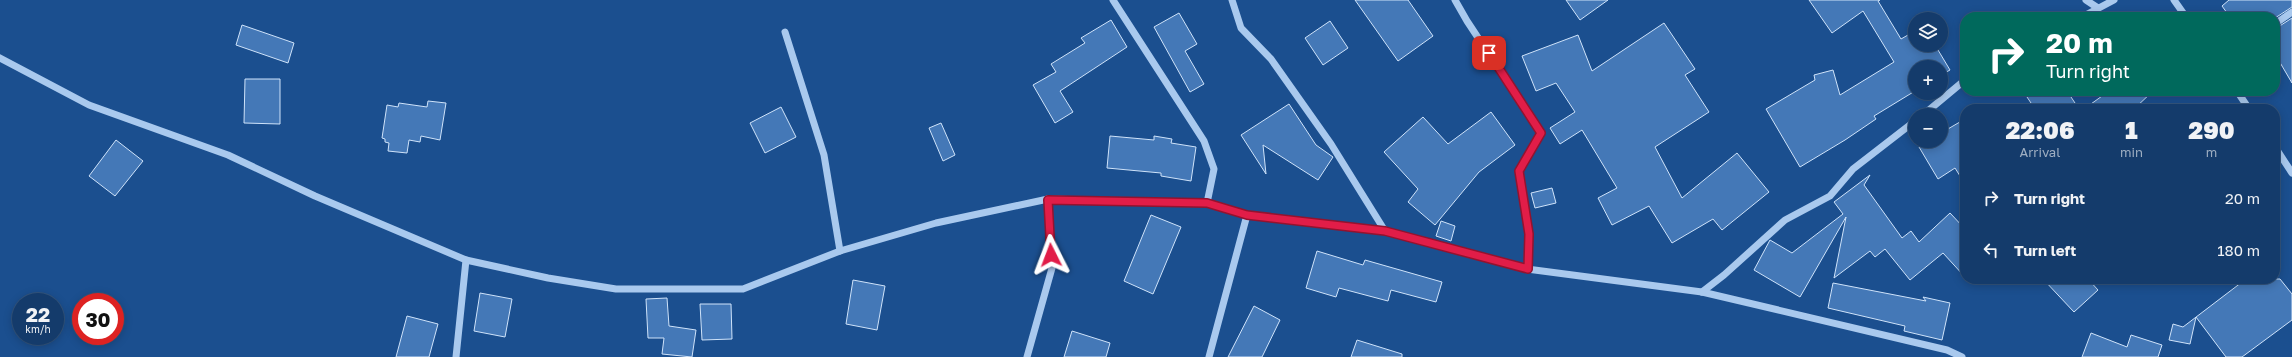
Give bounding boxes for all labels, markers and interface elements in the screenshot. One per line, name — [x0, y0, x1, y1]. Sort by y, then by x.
map controls — [1908, 12, 1948, 148]
button: layers — [1908, 12, 1948, 52]
text: 20 m — [2046, 26, 2113, 59]
icon: right — [1980, 28, 2032, 80]
pin — [1472, 36, 1506, 70]
icon: arrive — [1478, 42, 1500, 64]
button: + — [1908, 60, 1948, 100]
text: Turn right — [2046, 60, 2130, 82]
button: − — [1908, 108, 1948, 148]
text: 22:06 — [2005, 115, 2075, 144]
text: 1 — [2125, 115, 2138, 144]
text: 290 — [2188, 115, 2235, 144]
text: Arrival — [2020, 144, 2060, 160]
text: min — [2120, 144, 2143, 160]
text: m — [2206, 144, 2217, 160]
icon: right — [1980, 187, 2002, 209]
text: Turn right — [2014, 189, 2085, 207]
text: 20 m — [2225, 189, 2260, 207]
position arrow — [1030, 234, 1072, 276]
icon: left — [1980, 239, 2002, 261]
text: Turn left — [2014, 241, 2076, 259]
text: 180 m — [2217, 241, 2260, 259]
speed limit sign: 30 — [72, 293, 124, 345]
text: 22 — [26, 302, 50, 326]
text: km/h — [25, 323, 51, 335]

